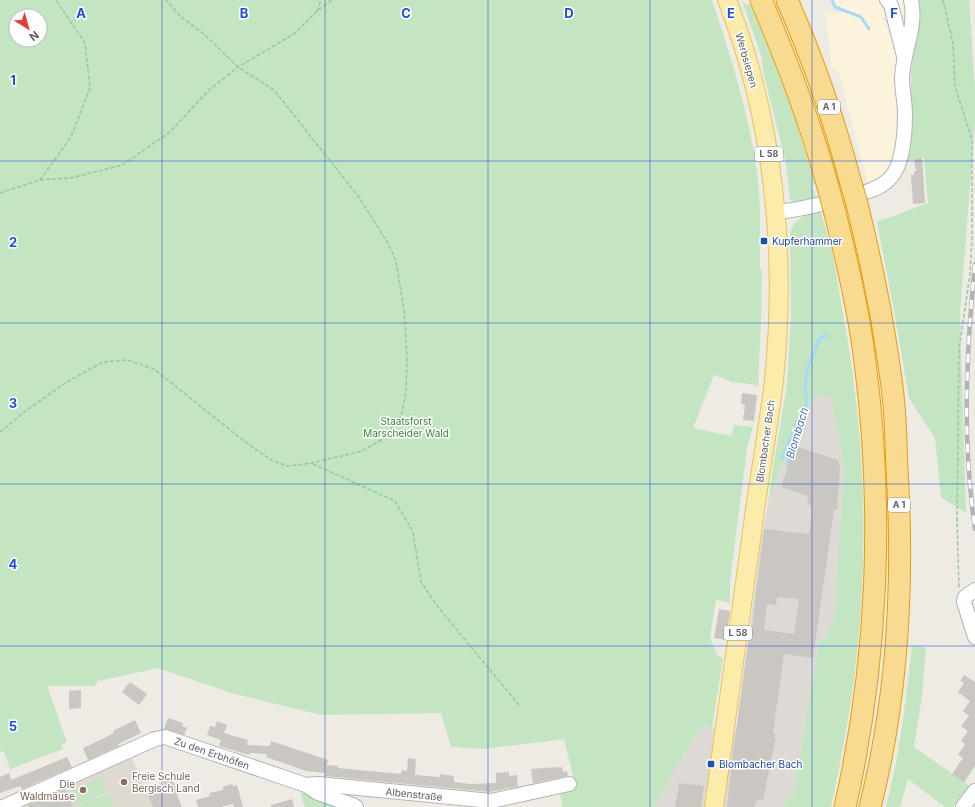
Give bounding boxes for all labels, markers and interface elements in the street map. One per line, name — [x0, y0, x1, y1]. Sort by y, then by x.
text: A — [76, 5, 86, 21]
text: B — [240, 5, 249, 21]
text: C — [401, 5, 411, 21]
text: D — [564, 5, 574, 21]
text: E — [727, 5, 735, 21]
text: F — [890, 5, 898, 21]
north arrow — [8, 8, 48, 48]
text: N — [26, 28, 42, 44]
street label: Werbsiepen — [733, 31, 761, 89]
text: 1 — [10, 72, 16, 88]
road number: A 1 — [818, 100, 840, 114]
road number: L 58 — [755, 147, 783, 161]
text: 2 — [9, 234, 17, 250]
place label: Kupferhammer — [772, 235, 842, 247]
marker: Kupferhammer — [759, 236, 769, 246]
text: 3 — [9, 395, 17, 411]
street label: Blombacher Bach — [753, 399, 777, 483]
water label: Blombach — [783, 405, 811, 460]
park label: Staatsforst Marscheider Wald — [363, 415, 449, 439]
road number: A 1 — [888, 498, 910, 512]
text: 4 — [9, 556, 18, 572]
road number: L 58 — [724, 626, 752, 640]
text: 5 — [9, 718, 17, 734]
street label: Zu den Erbhöfen — [173, 734, 251, 772]
place label: Blombacher Bach — [719, 758, 802, 770]
marker: Blombacher Bach — [706, 759, 716, 769]
place label: Freie Schule Bergisch Land — [132, 770, 200, 794]
marker: Freie Schule Bergisch Land — [119, 777, 129, 787]
place label: Die Waldmäuse — [20, 778, 75, 802]
marker: Die Waldmäuse — [78, 785, 88, 795]
street label: Albenstraße — [385, 785, 443, 803]

